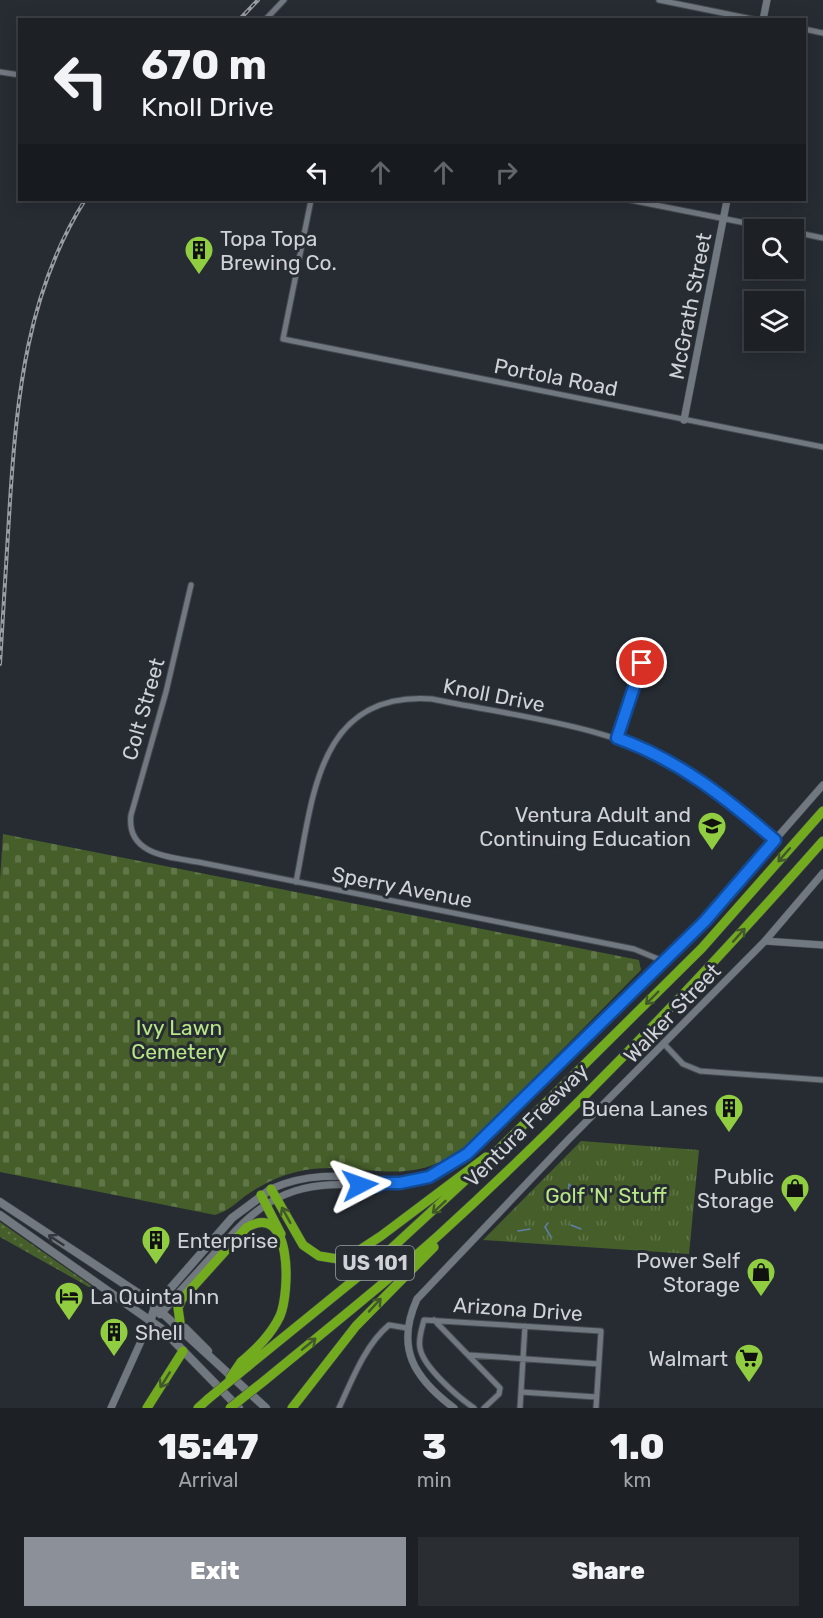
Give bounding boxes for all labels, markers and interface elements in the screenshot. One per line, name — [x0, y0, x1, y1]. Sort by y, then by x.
text: 670 m — [141, 40, 267, 90]
icon: left — [42, 42, 120, 120]
text: Knoll Drive — [141, 91, 274, 123]
icon: left — [301, 156, 334, 189]
icon: ahead — [364, 156, 397, 189]
icon: ahead — [427, 156, 460, 189]
icon: right — [490, 156, 523, 189]
map controls — [744, 219, 804, 351]
button: search — [744, 219, 804, 279]
place label: Topa Topa Brewing Co. — [220, 226, 337, 275]
street label: McGrath Street — [664, 231, 716, 381]
building icon: Topa Topa Brewing Co. — [183, 234, 215, 276]
button: layers — [744, 291, 804, 351]
street label: Portola Road — [492, 353, 620, 401]
pin — [616, 637, 667, 688]
icon: arrive — [625, 646, 658, 679]
street label: Colt Street — [116, 655, 170, 763]
street label: Knoll Drive — [441, 673, 547, 717]
place label: Ventura Adult and Continuing Education — [479, 802, 691, 851]
school or university icon: Ventura Adult and Continuing Education — [696, 810, 728, 852]
one-way arrow — [778, 847, 791, 863]
street label: Sperry Avenue — [330, 861, 474, 913]
one-way arrow — [732, 928, 746, 943]
street label: Walker Street — [618, 958, 726, 1068]
one-way arrow — [644, 990, 659, 1005]
park label: Ivy Lawn Cemetery — [131, 1015, 227, 1064]
street label: Ventura Freeway — [459, 1058, 593, 1192]
building icon: Buena Lanes — [713, 1092, 745, 1134]
place label: Buena Lanes — [581, 1096, 708, 1121]
position arrow — [328, 1153, 392, 1217]
place label: Public Storage — [697, 1164, 774, 1213]
shop icon: Public Storage — [779, 1172, 811, 1214]
park label: Golf 'N' Stuff — [545, 1183, 667, 1208]
one-way arrow — [431, 1200, 446, 1214]
one-way arrow — [279, 1207, 291, 1224]
building icon: Enterprise — [140, 1224, 172, 1266]
place label: Enterprise — [177, 1228, 278, 1253]
one-way arrow — [48, 1234, 65, 1246]
road number: US 101 — [336, 1246, 414, 1280]
place label: Power Self Storage — [636, 1248, 740, 1297]
shop icon: Power Self Storage — [745, 1256, 777, 1298]
hotel icon: La Quinta Inn — [53, 1280, 85, 1322]
place label: La Quinta Inn — [90, 1284, 219, 1309]
street label: Arizona Drive — [452, 1292, 584, 1326]
one-way arrow — [368, 1297, 383, 1312]
building icon: Shell — [98, 1316, 130, 1358]
place label: Shell — [135, 1320, 183, 1345]
one-way arrow — [301, 1337, 317, 1350]
supermarket icon: Walmart — [733, 1342, 765, 1384]
place label: Walmart — [648, 1346, 728, 1371]
one-way arrow — [159, 1371, 171, 1388]
text: 15:47 — [158, 1425, 259, 1468]
text: 3 — [422, 1425, 447, 1468]
text: 1.0 — [610, 1425, 665, 1468]
text: Arrival — [178, 1468, 238, 1492]
text: min — [417, 1468, 452, 1492]
text: km — [623, 1468, 651, 1492]
button: Exit — [24, 1537, 406, 1606]
button: Share — [418, 1537, 799, 1606]

